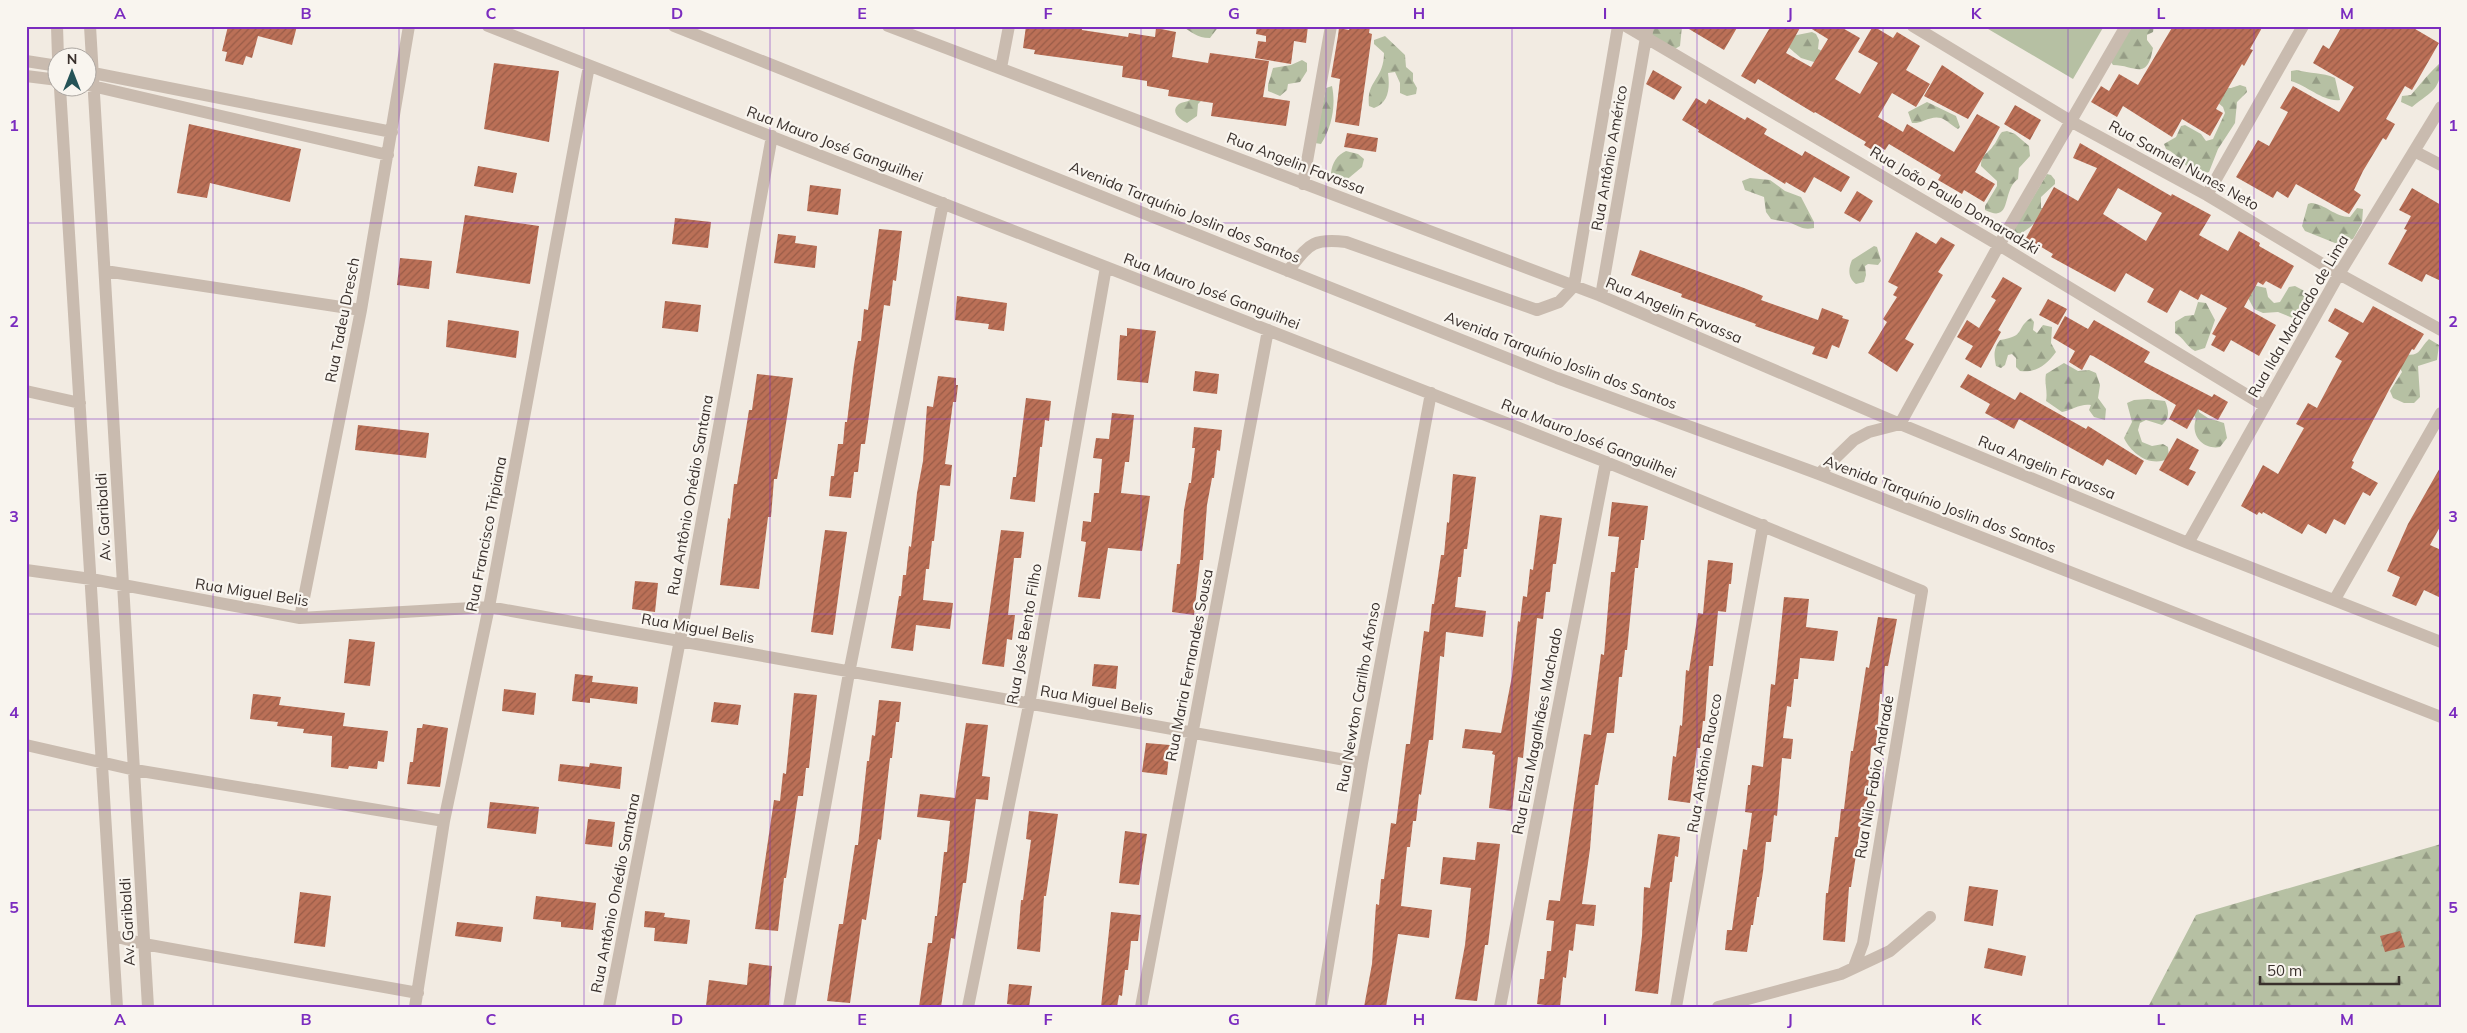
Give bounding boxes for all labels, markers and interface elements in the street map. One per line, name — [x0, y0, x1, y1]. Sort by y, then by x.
text: A — [114, 3, 126, 23]
text: B — [300, 3, 312, 23]
text: C — [486, 3, 497, 23]
text: D — [671, 3, 683, 23]
text: E — [857, 3, 867, 23]
text: F — [1043, 3, 1053, 23]
text: G — [1228, 3, 1240, 23]
text: H — [1413, 3, 1425, 23]
text: I — [1603, 3, 1607, 23]
text: J — [1787, 3, 1793, 23]
text: K — [1971, 3, 1983, 23]
text: L — [2157, 3, 2166, 23]
text: M — [2340, 3, 2354, 23]
north arrow — [48, 48, 98, 98]
text: N — [67, 50, 77, 68]
street label: Rua Antônio Américo — [1587, 84, 1631, 232]
street label: Rua Mauro José Ganguilhei — [744, 102, 926, 186]
text: 1 — [9, 115, 19, 135]
text: 1 — [2448, 115, 2458, 135]
street label: Rua Samuel Nunes Neto — [2105, 116, 2263, 214]
street label: Rua Angelin Favassa — [1224, 128, 1368, 198]
street label: Rua João Paulo Domaradzki — [1867, 142, 2043, 258]
street label: Avenida Tarquínio Joslin dos Santos — [1067, 157, 1303, 267]
street label: Rua Ilda Machado de Lima — [2244, 231, 2352, 401]
street label: Rua Mauro José Ganguilhei — [1121, 249, 1303, 333]
street label: Rua Tadeu Dresch — [321, 256, 363, 384]
street label: Rua Angelin Favassa — [1603, 273, 1745, 347]
street label: Avenida Tarquínio Joslin dos Santos — [1442, 307, 1680, 413]
text: 2 — [9, 311, 19, 331]
text: 2 — [2448, 311, 2458, 331]
street label: Rua Antônio Onédio Santana — [663, 393, 717, 597]
street label: Rua Mauro José Ganguilhei — [1499, 394, 1679, 482]
street label: Rua Angelin Favassa — [1975, 431, 2119, 503]
street label: Avenida Tarquínio Joslin dos Santos — [1821, 451, 2059, 557]
street label: Rua Francisco Tripiana — [462, 455, 510, 613]
street label: Av. Garibaldi — [91, 472, 115, 562]
text: 3 — [9, 506, 19, 526]
text: 3 — [2448, 506, 2458, 526]
street label: Rua José Bento Filho — [1002, 562, 1046, 706]
street label: Rua Maria Fernandes Sousa — [1161, 567, 1217, 763]
street label: Rua Miguel Belis — [194, 574, 310, 610]
street label: Rua Newton Carilho Afonso — [1332, 600, 1384, 794]
street label: Rua Miguel Belis — [640, 609, 756, 647]
street label: Rua Elza Magalhães Machado — [1508, 626, 1566, 836]
street label: Rua Miguel Belis — [1039, 681, 1155, 719]
street label: Rua Antônio Ruocco — [1682, 692, 1726, 834]
street label: Rua Nilo Fabio Andrade — [1850, 694, 1898, 860]
text: 4 — [9, 702, 19, 722]
text: 4 — [2448, 702, 2458, 722]
street label: Rua Antônio Onédio Santana — [586, 791, 644, 995]
street label: Av. Garibaldi — [115, 877, 139, 967]
text: 5 — [9, 897, 19, 917]
text: 5 — [2448, 897, 2458, 917]
scale bar — [2260, 953, 2398, 985]
text: 50 m — [2267, 961, 2302, 980]
text: A — [114, 1009, 126, 1029]
text: B — [300, 1009, 312, 1029]
text: C — [486, 1009, 497, 1029]
text: D — [671, 1009, 683, 1029]
text: E — [857, 1009, 867, 1029]
text: F — [1043, 1009, 1053, 1029]
text: G — [1228, 1009, 1240, 1029]
text: H — [1413, 1009, 1425, 1029]
text: I — [1603, 1009, 1607, 1029]
text: J — [1787, 1009, 1793, 1029]
text: K — [1971, 1009, 1983, 1029]
text: L — [2157, 1009, 2166, 1029]
text: M — [2340, 1009, 2354, 1029]

